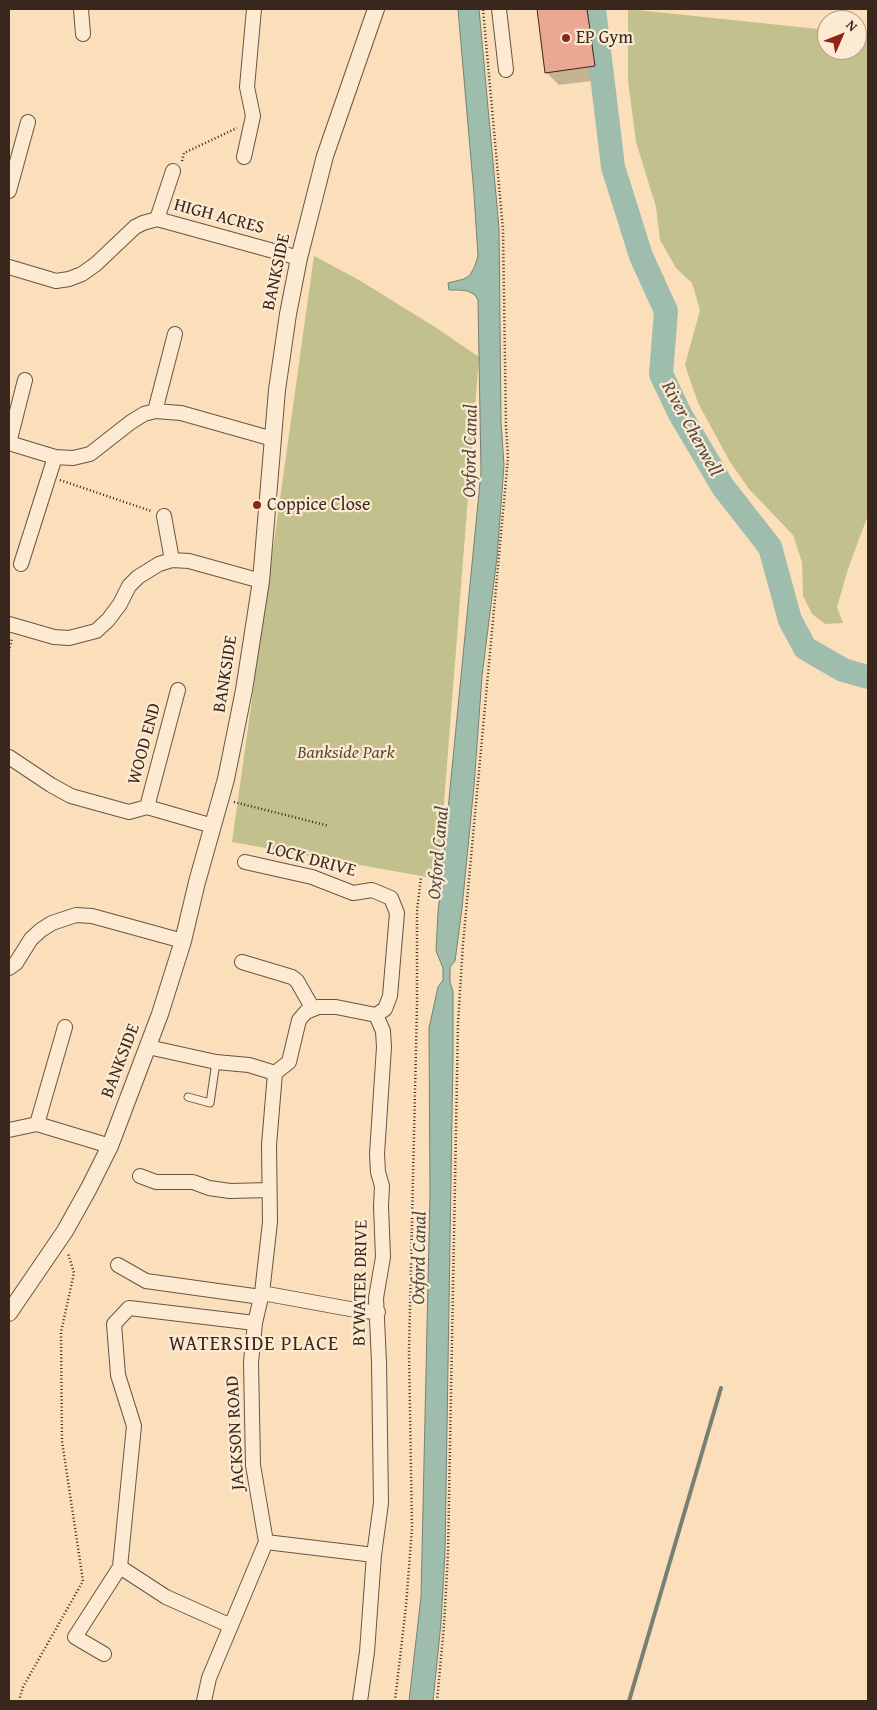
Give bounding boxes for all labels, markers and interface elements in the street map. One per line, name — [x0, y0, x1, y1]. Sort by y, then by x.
north arrow — [817, 10, 867, 60]
text: N — [842, 15, 863, 36]
place label: EP Gym — [576, 27, 633, 49]
marker: EP Gym — [560, 32, 572, 44]
street label: HIGH ACRES — [171, 195, 267, 239]
street label: BANKSIDE — [258, 232, 296, 312]
water label: River Cherwell — [656, 378, 726, 480]
water label: Oxford Canal — [459, 404, 483, 498]
place label: Coppice Close — [267, 494, 370, 516]
marker: Coppice Close — [251, 499, 263, 511]
street label: BANKSIDE — [209, 634, 243, 714]
street label: WOOD END — [124, 701, 166, 787]
park label: Bankside Park — [297, 742, 395, 764]
water label: Oxford Canal — [424, 805, 454, 901]
street label: LOCK DRIVE — [264, 838, 358, 882]
street label: BANKSIDE — [97, 1021, 145, 1101]
water label: Oxford Canal — [408, 1211, 432, 1305]
street label: BYWATER DRIVE — [349, 1220, 373, 1346]
district label: WATERSIDE PLACE — [167, 1333, 341, 1357]
street label: JACKSON ROAD — [222, 1375, 250, 1491]

